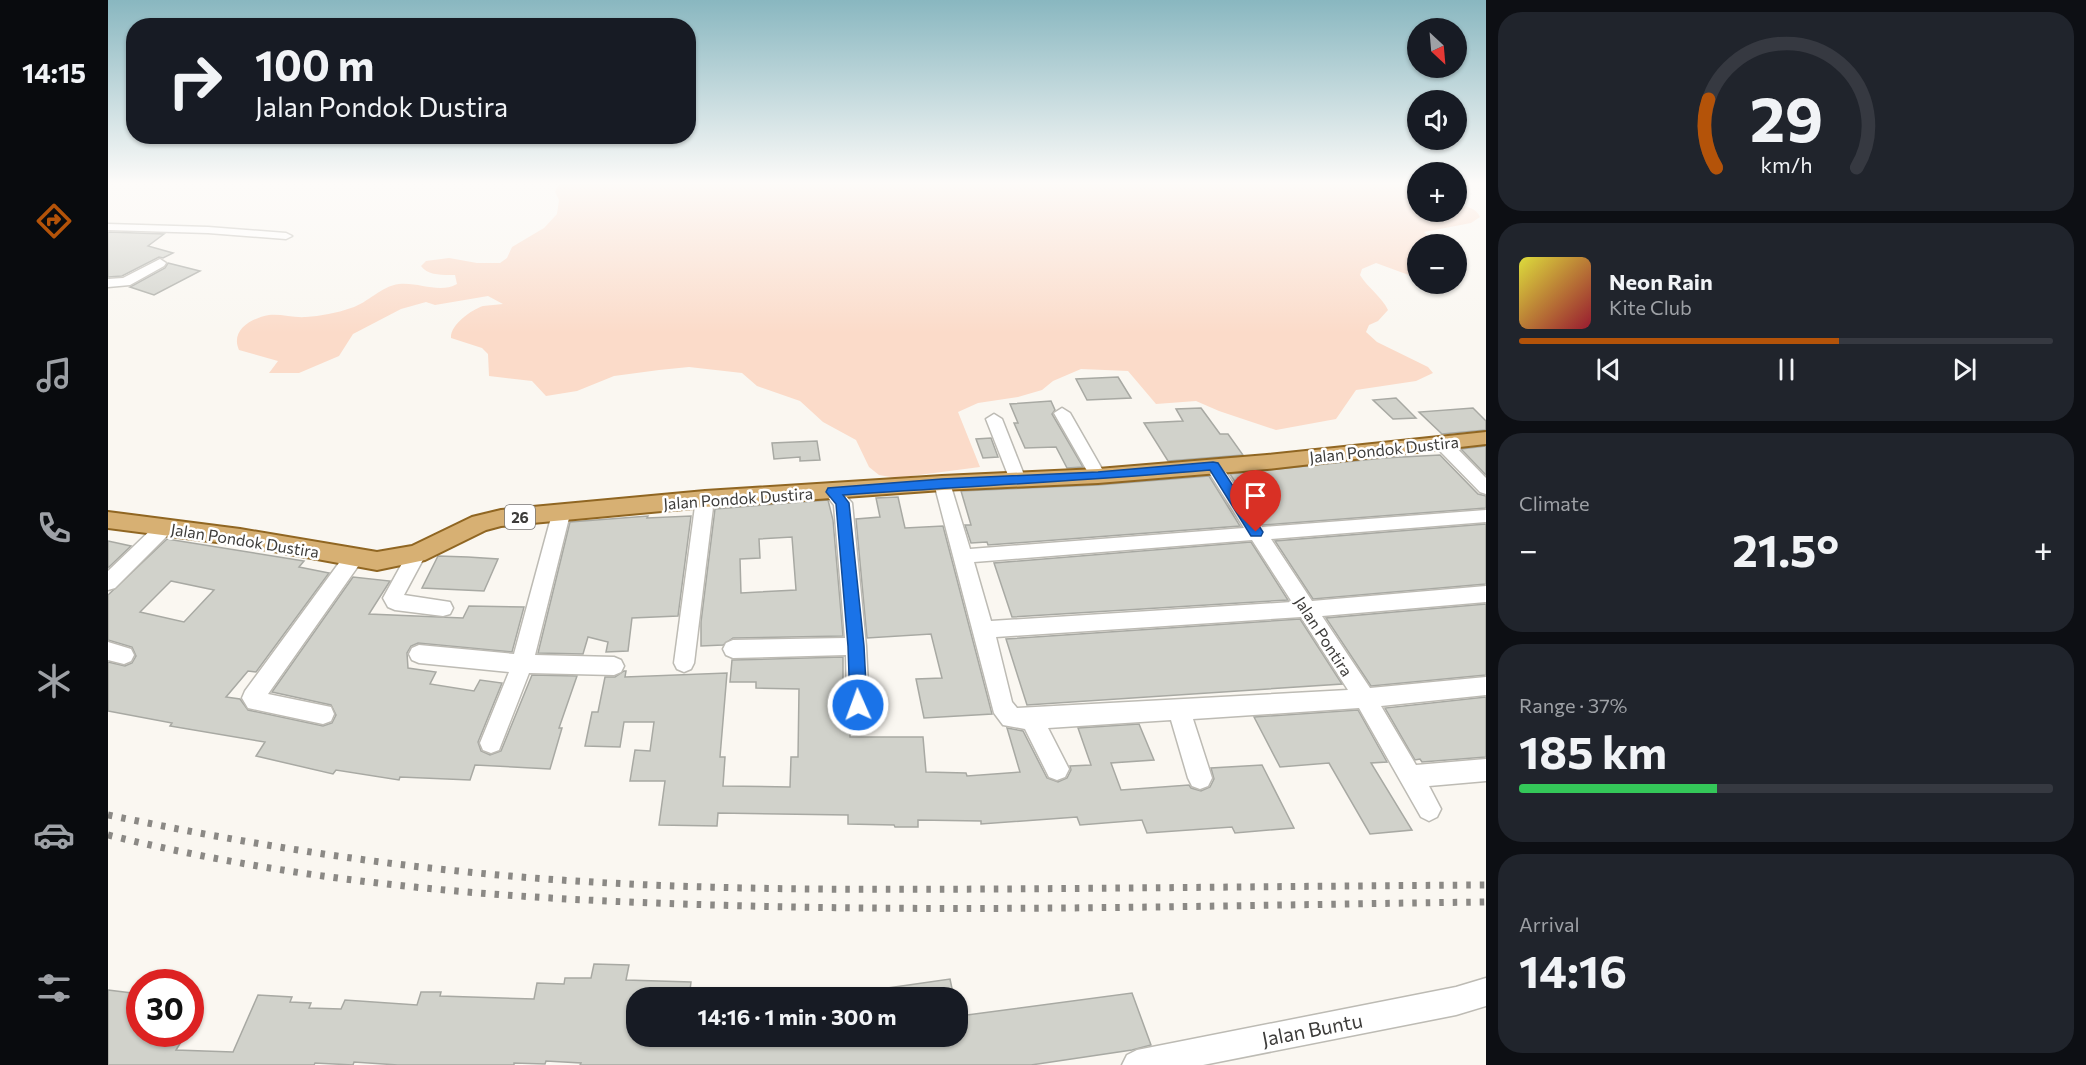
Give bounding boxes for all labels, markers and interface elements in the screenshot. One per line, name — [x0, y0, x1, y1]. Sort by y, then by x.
north arrow — [1407, 18, 1467, 78]
map controls — [1407, 18, 1467, 294]
text: 100 m — [255, 38, 375, 90]
icon: right — [156, 42, 234, 120]
text: 14:15 — [22, 56, 86, 89]
text: 29 — [1749, 79, 1823, 155]
text: Jalan Pondok Dustira — [255, 90, 508, 123]
button: sound — [1407, 90, 1467, 150]
text: km/h — [1760, 152, 1812, 178]
button: + — [1407, 162, 1467, 222]
icon: directions — [33, 200, 75, 242]
button: − — [1407, 234, 1467, 294]
text: Neon Rain — [1609, 268, 1713, 295]
text: Kite Club — [1609, 295, 1692, 319]
icon: previous — [1592, 353, 1625, 386]
icon: pause — [1770, 353, 1803, 386]
icon: next — [1948, 353, 1981, 386]
icon: music — [33, 354, 75, 396]
street label: Jalan Pondok Dustira — [1308, 432, 1460, 466]
pin — [1230, 470, 1281, 532]
icon: arrive — [1239, 479, 1272, 512]
street label: Jalan Pondok Dustira — [663, 483, 813, 513]
text: Climate — [1519, 491, 1589, 515]
road number: 26 — [505, 505, 535, 529]
icon: phone — [33, 507, 75, 549]
street label: Jalan Pondok Dustira — [169, 519, 321, 561]
text: 21.5° — [1732, 521, 1839, 576]
text: − — [1519, 528, 1538, 569]
text: + — [2034, 528, 2053, 569]
street label: Jalan Pontira — [1291, 592, 1357, 680]
icon: climate — [33, 660, 75, 702]
position arrow — [826, 673, 890, 737]
text: Range · 37% — [1519, 693, 1627, 717]
text: 185 km — [1519, 723, 1667, 778]
icon: car — [33, 814, 75, 856]
text: Arrival — [1519, 912, 1580, 936]
text: 14:16 — [1519, 942, 1627, 997]
icon: filters — [33, 967, 75, 1009]
speed limit sign: 30 — [126, 969, 204, 1047]
text: 14:16 · 1 min · 300 m — [698, 1003, 896, 1030]
street label: Jalan Buntu — [1260, 1007, 1364, 1051]

